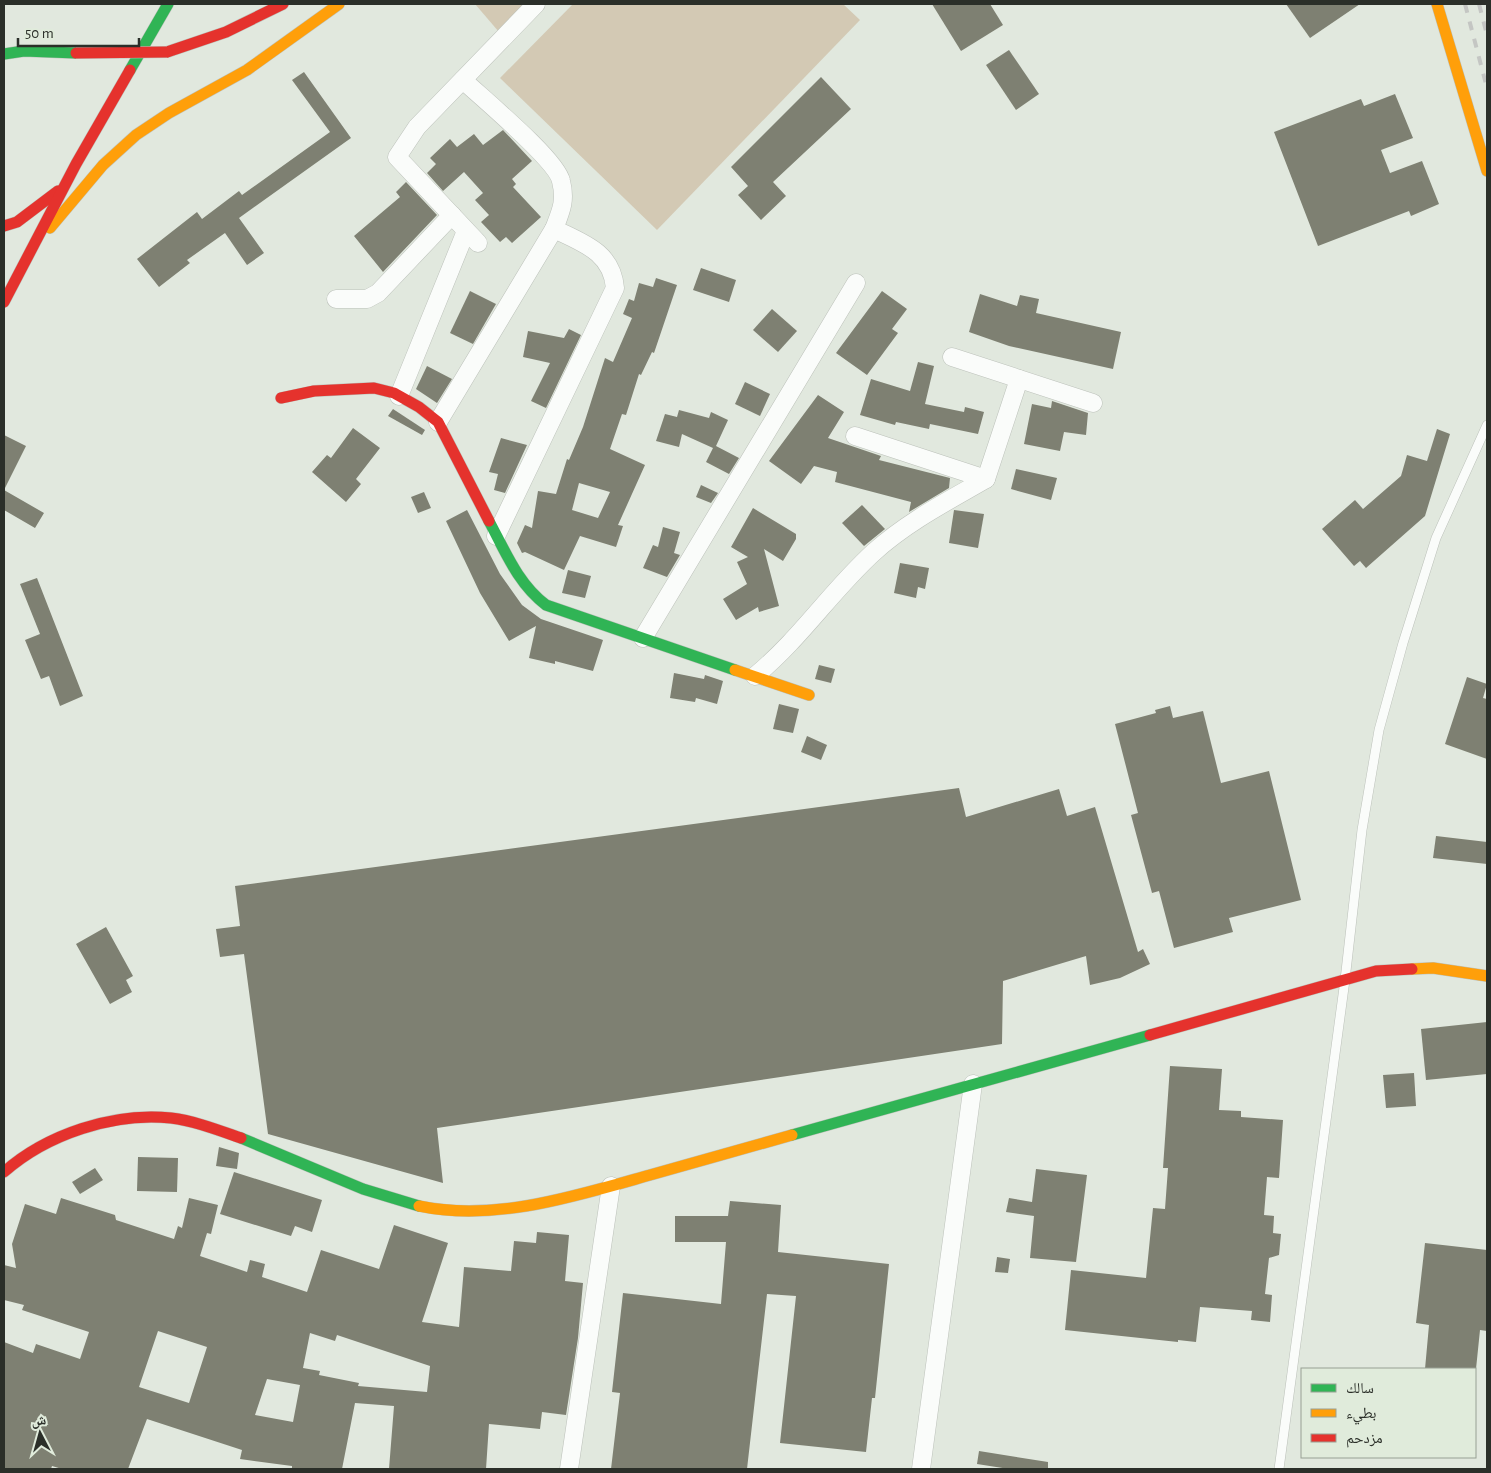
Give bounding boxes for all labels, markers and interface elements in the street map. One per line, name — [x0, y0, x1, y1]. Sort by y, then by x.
scale bar — [18, 15, 139, 47]
text: 50 m — [25, 26, 54, 41]
legend — [1301, 1368, 1476, 1458]
text: سالك — [1346, 1381, 1374, 1396]
text: بطيء — [1346, 1406, 1376, 1425]
north arrow — [15, 1408, 65, 1458]
text: ش — [31, 1413, 47, 1430]
text: مزدحم — [1346, 1431, 1383, 1448]

